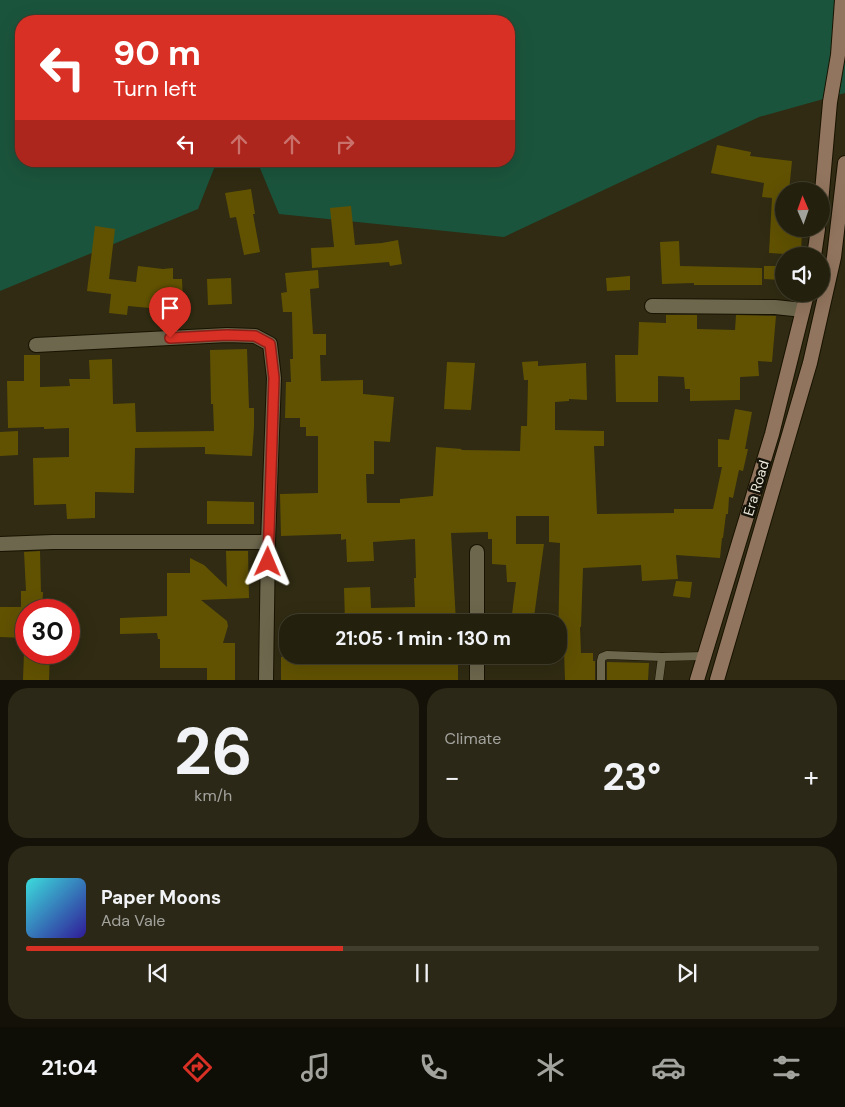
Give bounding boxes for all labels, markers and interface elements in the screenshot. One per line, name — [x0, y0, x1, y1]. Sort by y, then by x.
text: 90 m — [113, 30, 201, 76]
icon: left — [30, 35, 95, 100]
text: Turn left — [113, 74, 197, 103]
icon: left — [172, 130, 200, 158]
icon: ahead — [225, 130, 253, 158]
icon: ahead — [278, 130, 306, 158]
icon: right — [331, 130, 359, 158]
north arrow — [775, 182, 830, 238]
map controls — [775, 182, 830, 302]
button: sound — [775, 247, 830, 302]
pin — [149, 287, 191, 338]
icon: arrive — [156, 294, 184, 322]
street label: Era Road — [739, 458, 773, 518]
position arrow — [241, 535, 293, 587]
speed limit sign: 30 — [15, 599, 80, 664]
text: 21:05 · 1 min · 130 m — [335, 626, 511, 651]
text: 26 — [174, 710, 253, 794]
text: Climate — [445, 728, 501, 749]
text: 23° — [602, 752, 661, 802]
text: − — [445, 759, 460, 796]
text: + — [804, 759, 819, 796]
text: km/h — [194, 785, 232, 806]
text: Paper Moons — [101, 885, 221, 910]
text: Ada Vale — [101, 910, 165, 931]
icon: previous — [144, 959, 172, 987]
icon: pause — [408, 959, 436, 987]
icon: next — [673, 959, 701, 987]
icon: directions — [180, 1050, 215, 1085]
icon: music — [298, 1050, 333, 1085]
icon: phone — [416, 1050, 451, 1085]
icon: climate — [533, 1050, 568, 1085]
icon: car — [651, 1050, 686, 1085]
icon: filters — [769, 1050, 804, 1085]
text: 21:04 — [41, 1053, 97, 1082]

